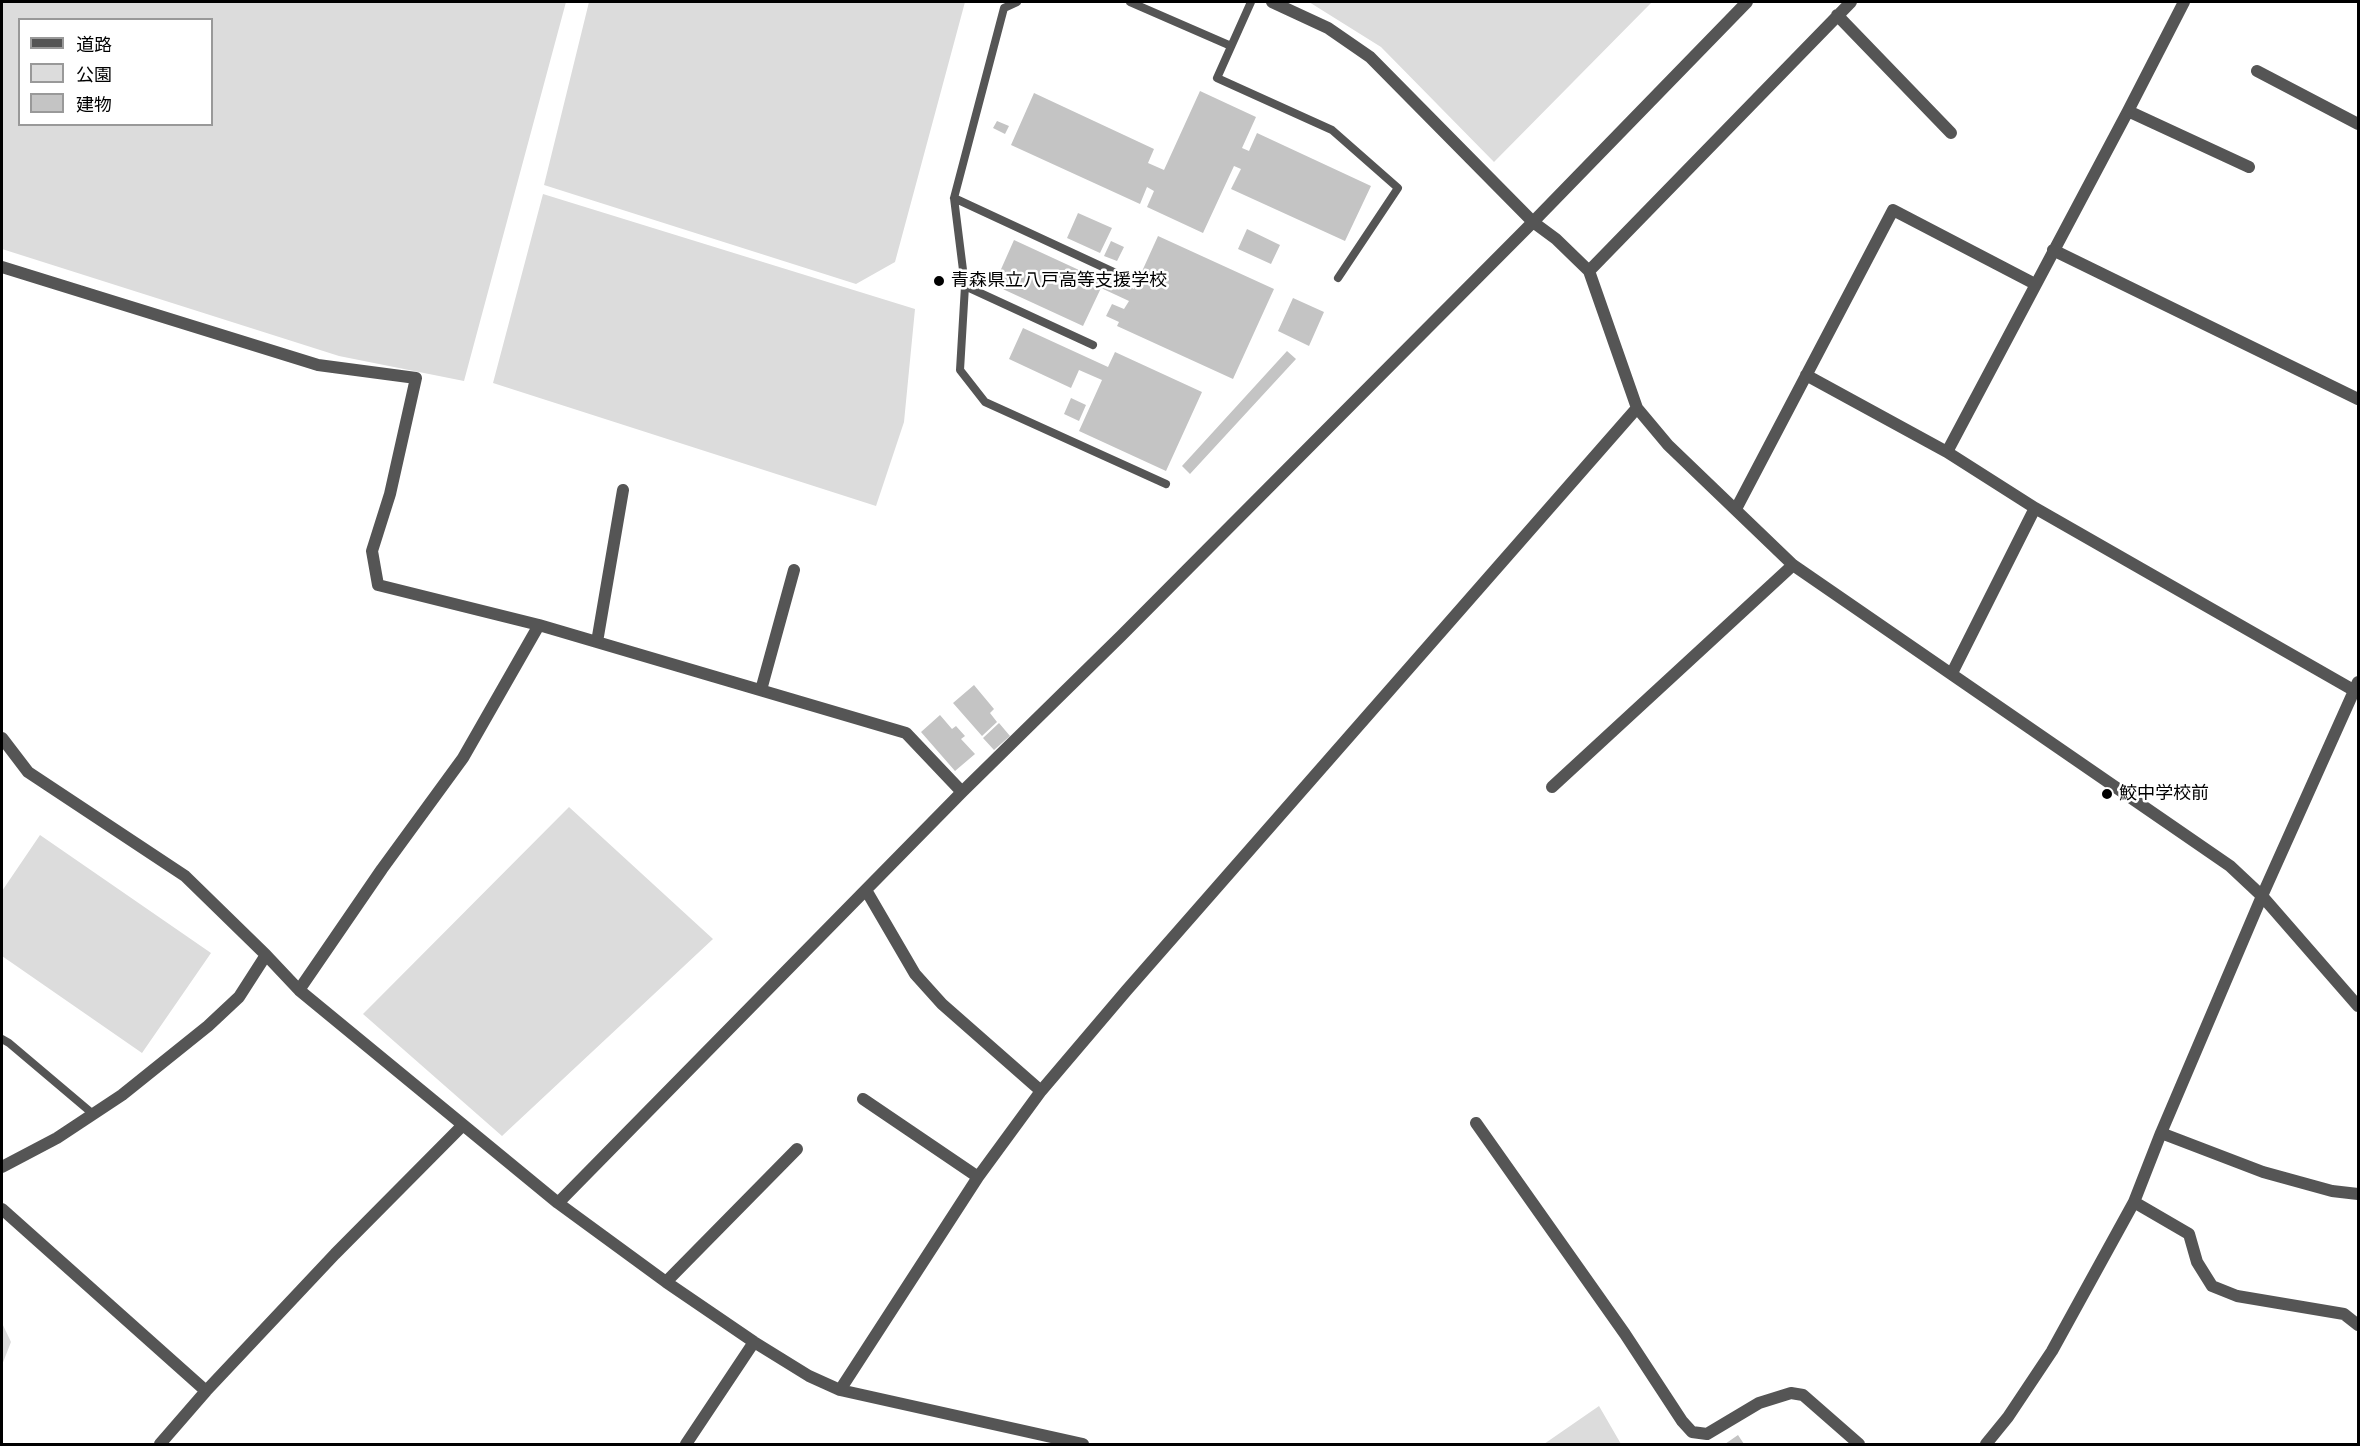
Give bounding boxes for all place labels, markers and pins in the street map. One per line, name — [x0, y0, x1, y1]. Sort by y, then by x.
place label: 青森県立八戸高等支援学校 — [951, 270, 1167, 292]
marker: 青森県立八戸高等支援学校 — [932, 274, 946, 288]
place label: 鮫中学校前 — [2119, 783, 2209, 805]
marker: 鮫中学校前 — [2100, 787, 2114, 801]

